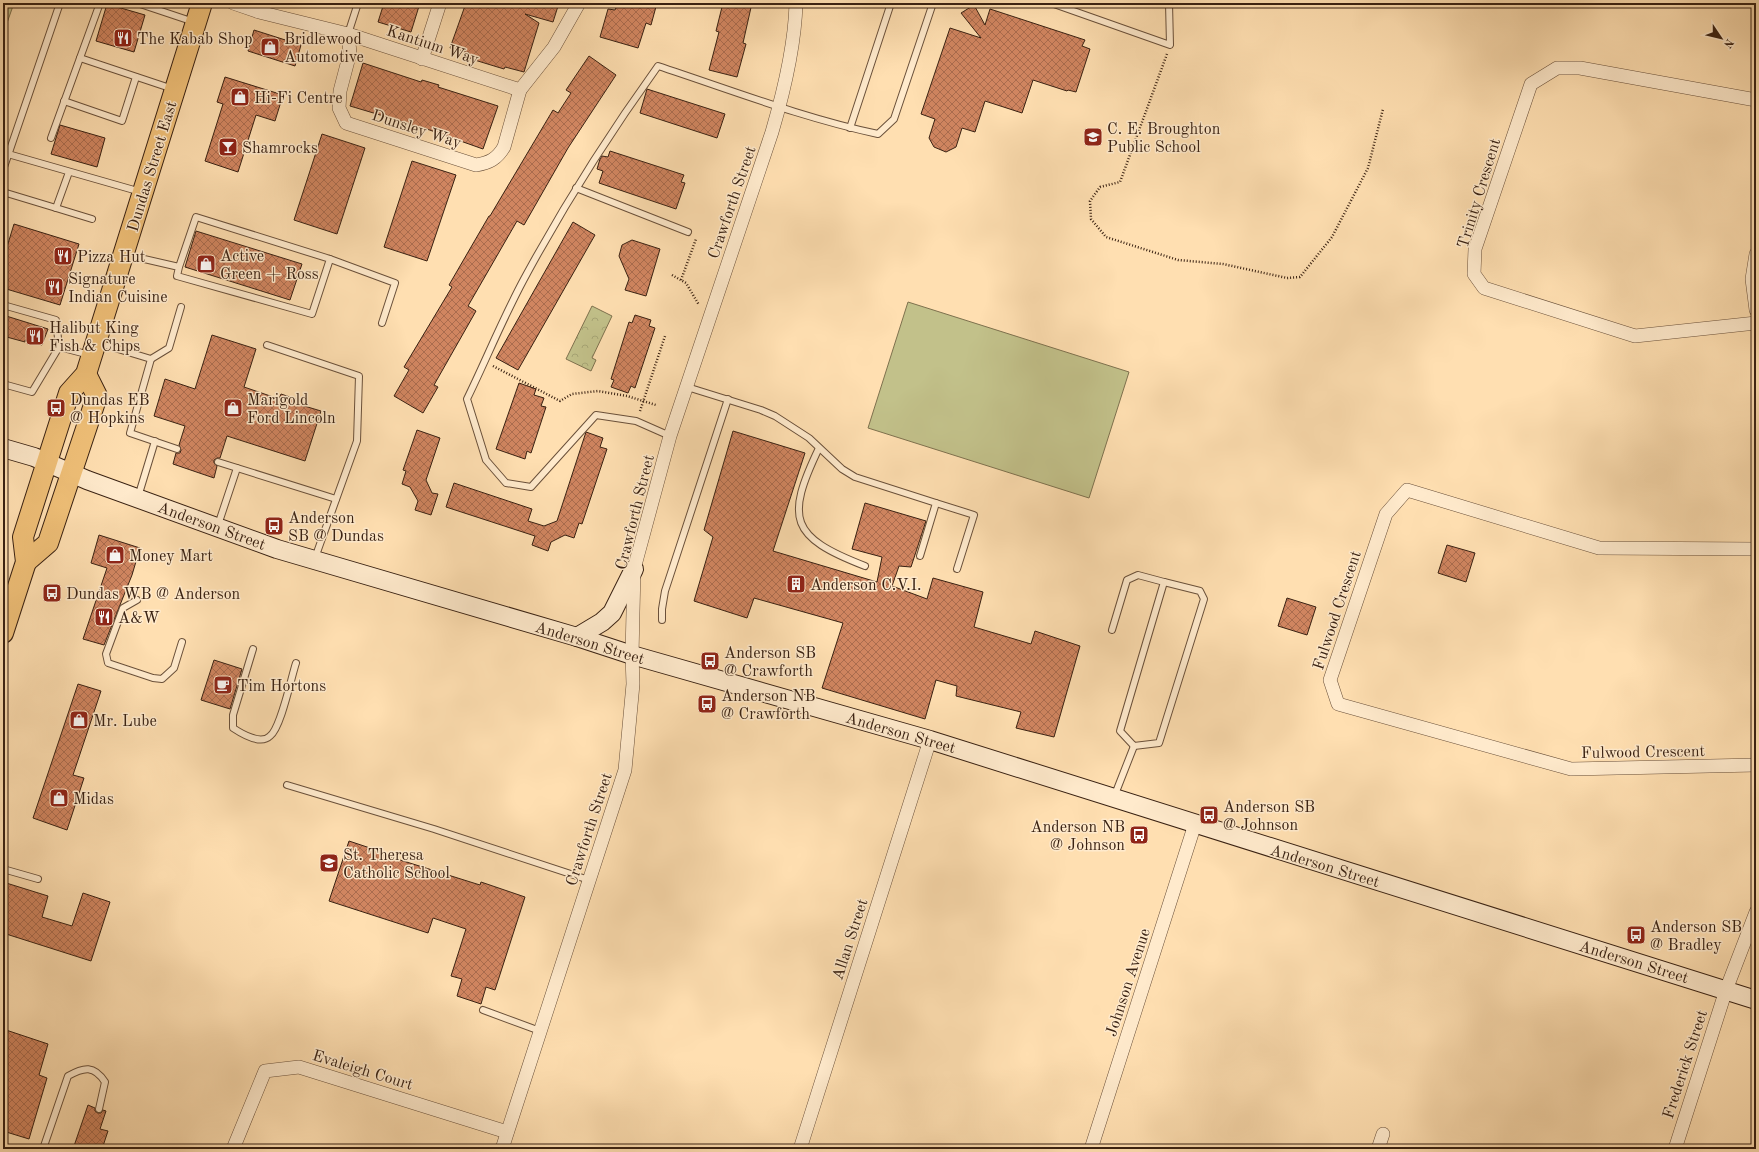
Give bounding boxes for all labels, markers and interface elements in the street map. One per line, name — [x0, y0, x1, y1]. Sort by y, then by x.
north arrow — [1701, 18, 1741, 58]
street label: Kantium Way — [384, 23, 481, 69]
restaurant icon: The Kabab Shop — [112, 27, 134, 49]
place label: The Kabab Shop — [137, 32, 253, 48]
place label: Bridlewood Automotive — [284, 32, 364, 66]
shop icon: Bridlewood Automotive — [259, 36, 281, 58]
text: N — [1721, 36, 1735, 50]
shop icon: Hi-Fi Centre — [229, 86, 251, 108]
place label: Hi-Fi Centre — [254, 91, 343, 107]
street label: Dundas Street East — [125, 99, 181, 234]
street label: Dunsley Way — [370, 108, 464, 152]
place label: C. E. Broughton Public School — [1107, 122, 1221, 156]
school or university icon: C. E. Broughton Public School — [1082, 126, 1104, 148]
bar icon: Shamrocks — [217, 136, 239, 158]
street label: Trinity Crescent — [1456, 136, 1504, 250]
place label: Shamrocks — [242, 141, 318, 157]
street label: Crawforth Street — [706, 144, 760, 261]
restaurant icon: Pizza Hut — [52, 245, 74, 267]
place label: Active Green + Ross — [220, 249, 319, 283]
place label: Pizza Hut — [77, 250, 146, 266]
shop icon: Active Green + Ross — [195, 253, 217, 275]
place label: Signature Indian Cuisine — [68, 272, 168, 306]
restaurant icon: Signature Indian Cuisine — [43, 276, 65, 298]
place label: Halibut King Fish & Chips — [49, 321, 140, 355]
restaurant icon: Halibut King Fish & Chips — [24, 325, 46, 347]
place label: Dundas EB @ Hopkins — [70, 393, 149, 427]
place label: Marigold Ford Lincoln — [247, 393, 336, 427]
bus stop icon: Dundas EB @ Hopkins — [45, 397, 67, 419]
shop icon: Marigold Ford Lincoln — [222, 397, 244, 419]
street label: Crawforth Street — [614, 453, 658, 572]
street label: Anderson Street — [155, 500, 268, 554]
place label: Anderson SB @ Dundas — [288, 511, 384, 545]
bus stop icon: Anderson SB @ Dundas — [263, 515, 285, 537]
shop icon: Money Mart — [104, 544, 126, 566]
place label: Money Mart — [129, 549, 213, 565]
street label: Fulwood Crescent — [1311, 549, 1365, 672]
building icon: Anderson C.V.I. — [785, 573, 807, 595]
place label: Anderson C.V.I. — [810, 578, 922, 594]
bus stop icon: Dundas WB @ Anderson — [41, 582, 63, 604]
place label: Dundas WB @ Anderson — [66, 587, 241, 603]
restaurant icon: A&W — [93, 606, 115, 628]
place label: A&W — [118, 611, 160, 627]
street label: Anderson Street — [533, 620, 646, 668]
place label: Anderson SB @ Crawforth — [724, 646, 816, 680]
bus stop icon: Anderson SB @ Crawforth — [699, 650, 721, 672]
cafe icon: Tim Hortons — [212, 674, 234, 696]
place label: Tim Hortons — [237, 679, 326, 695]
place label: Anderson NB @ Crawforth — [721, 689, 816, 723]
bus stop icon: Anderson NB @ Crawforth — [696, 693, 718, 715]
shop icon: Mr. Lube — [68, 709, 90, 731]
street label: Anderson Street — [844, 711, 958, 757]
place label: Mr. Lube — [93, 714, 157, 730]
street label: Fulwood Crescent — [1581, 744, 1706, 762]
street label: Crawforth Street — [564, 771, 616, 888]
shop icon: Midas — [48, 787, 70, 809]
place label: Midas — [73, 792, 114, 808]
place label: Anderson SB @ Johnson — [1223, 800, 1315, 834]
bus stop icon: Anderson SB @ Johnson — [1198, 804, 1220, 826]
place label: Anderson NB @ Johnson — [1031, 820, 1125, 854]
bus stop icon: Anderson NB @ Johnson — [1128, 824, 1150, 846]
street label: Anderson Street — [1268, 843, 1381, 891]
place label: St. Theresa Catholic School — [343, 848, 450, 882]
school or university icon: St. Theresa Catholic School — [318, 852, 340, 874]
street label: Allan Street — [830, 897, 872, 982]
place label: Anderson SB @ Bradley — [1650, 920, 1742, 954]
bus stop icon: Anderson SB @ Bradley — [1625, 924, 1647, 946]
street label: Johnson Avenue — [1104, 927, 1154, 1039]
street label: Anderson Street — [1577, 939, 1690, 987]
street label: Frederick Street — [1661, 1008, 1711, 1121]
street label: Evaleigh Court — [310, 1048, 415, 1094]

